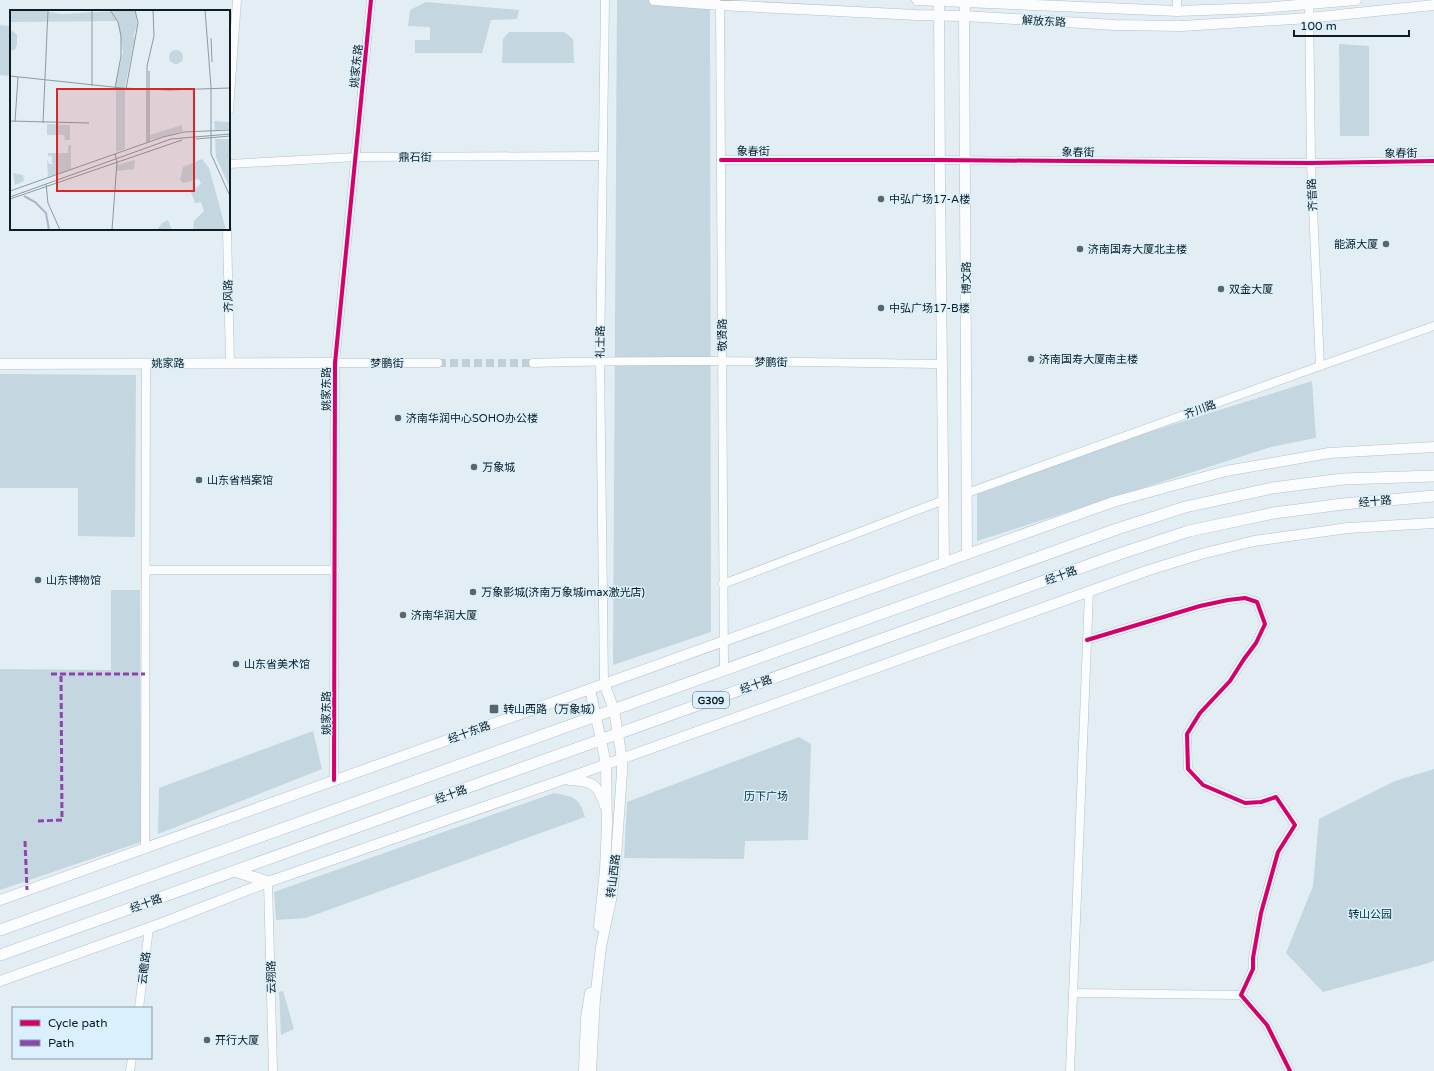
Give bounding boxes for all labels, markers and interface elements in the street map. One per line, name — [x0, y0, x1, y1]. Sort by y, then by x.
inset map — [10, 10, 230, 230]
scale bar — [1294, 12, 1409, 38]
street label: 解放东路 — [1022, 14, 1066, 29]
text: 100 m — [1300, 19, 1337, 33]
street label: 姚家东路 — [348, 43, 365, 89]
street label: 象春街 — [737, 145, 770, 158]
street label: 象春街 — [1061, 146, 1095, 159]
street label: 象春街 — [1384, 147, 1418, 160]
street label: 鼎石街 — [399, 151, 432, 164]
street label: 齐音路 — [1305, 178, 1320, 212]
place label: 中弘广场17-A楼 — [889, 193, 970, 206]
marker: 中弘广场17-A楼 — [876, 194, 886, 204]
place label: 能源大厦 — [1334, 238, 1378, 251]
marker: 能源大厦 — [1381, 239, 1391, 249]
place label: 济南国寿大厦北主楼 — [1088, 243, 1187, 256]
marker: 济南国寿大厦北主楼 — [1075, 244, 1085, 254]
street label: 博文路 — [960, 262, 973, 295]
street label: 齐风路 — [222, 279, 235, 313]
place label: 双金大厦 — [1229, 283, 1273, 296]
marker: 双金大厦 — [1216, 284, 1226, 294]
place label: 中弘广场17-B楼 — [889, 302, 970, 315]
marker: 中弘广场17-B楼 — [876, 303, 886, 313]
street label: 敬贤路 — [716, 319, 729, 352]
street label: 礼士路 — [594, 325, 607, 359]
place label: 济南国寿大厦南主楼 — [1039, 353, 1138, 366]
marker: 济南国寿大厦南主楼 — [1026, 354, 1036, 364]
street label: 梦鹏街 — [754, 356, 788, 369]
street label: 姚家路 — [152, 357, 185, 370]
street label: 梦鹏街 — [371, 357, 404, 370]
street label: 姚家东路 — [320, 367, 333, 411]
street label: 齐川路 — [1182, 398, 1218, 421]
place label: 济南华润中心SOHO办公楼 — [406, 412, 538, 425]
marker: 济南华润中心SOHO办公楼 — [393, 413, 403, 423]
place label: 万象城 — [482, 461, 515, 474]
marker: 万象城 — [469, 462, 479, 472]
place label: 山东省档案馆 — [207, 474, 273, 487]
marker: 山东省档案馆 — [194, 475, 204, 485]
street label: 经十路 — [1358, 494, 1392, 509]
street label: 经十路 — [1043, 564, 1079, 587]
place label: 山东博物馆 — [46, 574, 101, 587]
marker: 山东博物馆 — [33, 575, 43, 585]
place label: 万象影城(济南万象城imax激光店) — [481, 586, 645, 599]
marker: 万象影城(济南万象城imax激光店) — [468, 587, 478, 597]
place label: 济南华润大厦 — [411, 609, 477, 622]
marker: 济南华润大厦 — [398, 610, 408, 620]
place label: 山东省美术馆 — [244, 658, 310, 671]
marker: 山东省美术馆 — [231, 659, 241, 669]
street label: 经十路 — [738, 673, 774, 696]
street label: 姚家东路 — [320, 691, 333, 735]
road number: G309 — [693, 692, 729, 708]
marker: 转山西路（万象城） — [488, 703, 500, 715]
place label: 转山西路（万象城） — [503, 703, 602, 716]
street label: 经十东路 — [446, 719, 492, 746]
street label: 经十路 — [433, 783, 469, 806]
park label: 历下广场 — [744, 790, 788, 803]
street label: 转山西路 — [604, 853, 623, 899]
street label: 经十路 — [128, 892, 164, 915]
park label: 转山公园 — [1348, 908, 1392, 921]
street label: 云瞻路 — [136, 951, 153, 985]
street label: 云翔路 — [265, 960, 278, 994]
legend — [12, 1007, 152, 1059]
text: Cycle path — [48, 1016, 107, 1030]
place label: 开行大厦 — [215, 1034, 259, 1047]
marker: 开行大厦 — [202, 1035, 212, 1045]
text: Path — [48, 1036, 74, 1050]

